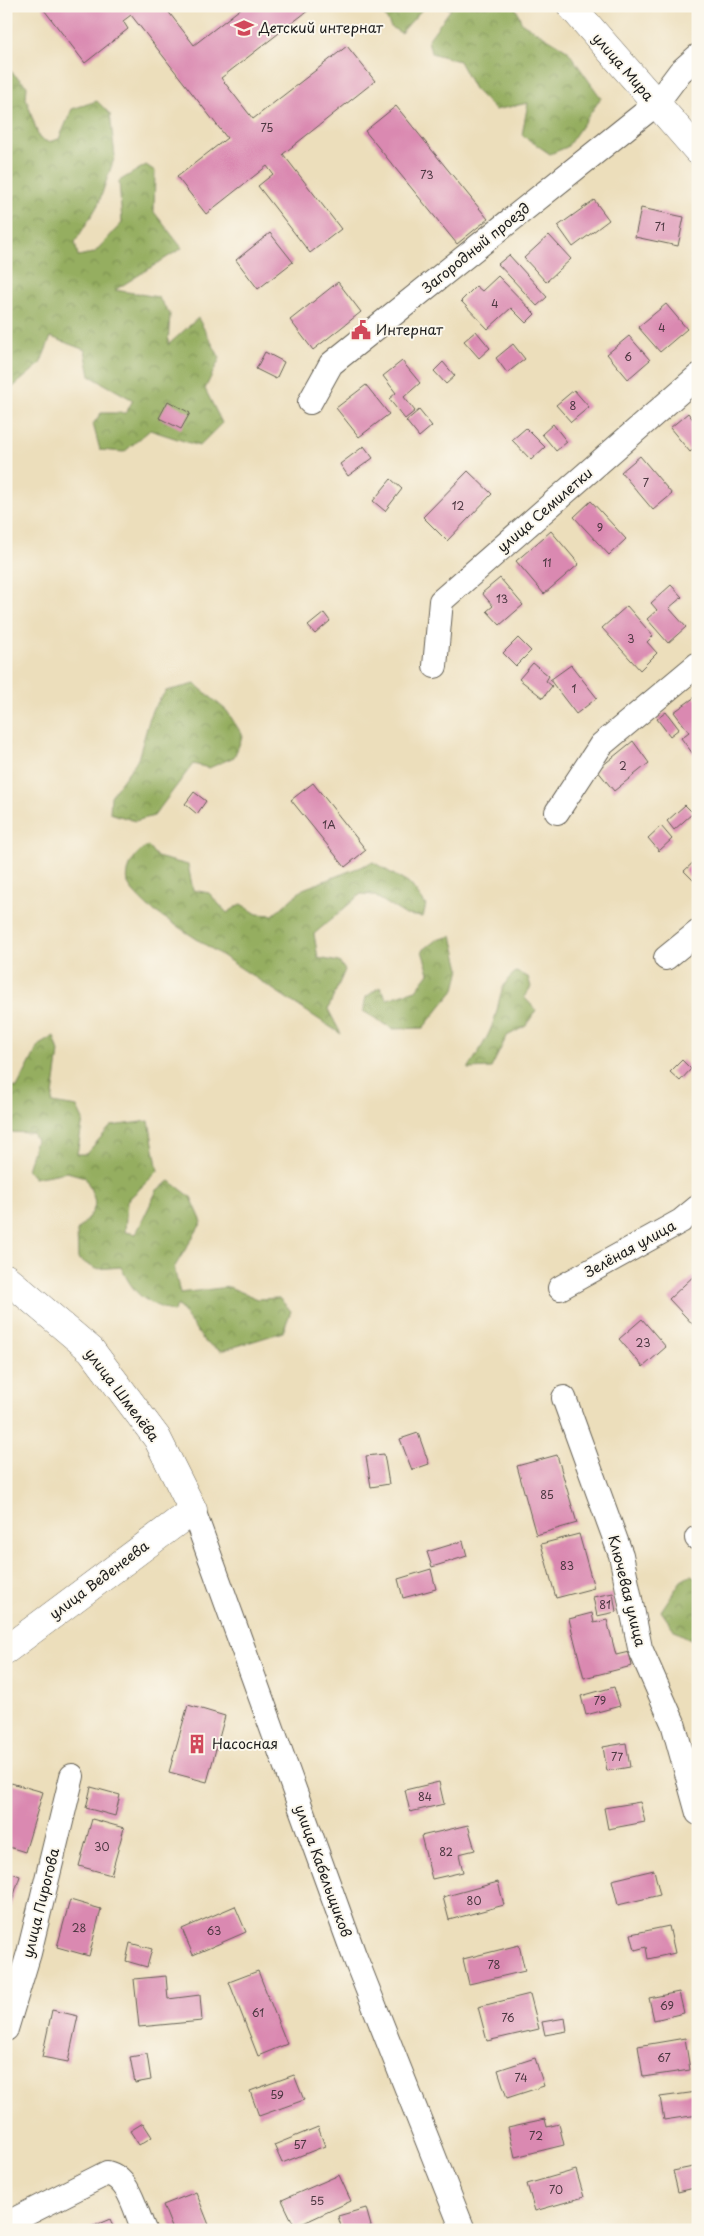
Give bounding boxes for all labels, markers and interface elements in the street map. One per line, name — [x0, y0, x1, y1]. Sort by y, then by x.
school or university icon: Детский интернат — [233, 17, 255, 39]
place label: Детский интернат — [258, 17, 384, 38]
street label: улица Мира — [588, 28, 659, 106]
house number: 75 — [261, 119, 273, 136]
house number: 73 — [420, 166, 434, 183]
street label: Загородный проезд — [417, 197, 534, 298]
house number: 71 — [655, 218, 665, 235]
house number: 4 — [491, 295, 499, 312]
public building icon: Интернат — [350, 319, 372, 341]
place label: Интернат — [376, 319, 444, 340]
house number: 4 — [658, 319, 666, 336]
house number: 6 — [624, 348, 632, 365]
house number: 8 — [570, 397, 577, 414]
street label: улица Семилетки — [492, 462, 597, 557]
house number: 7 — [643, 474, 649, 491]
house number: 12 — [452, 497, 465, 514]
house number: 9 — [597, 519, 603, 536]
house number: 11 — [542, 554, 552, 571]
house number: 13 — [496, 590, 508, 607]
house number: 3 — [627, 630, 635, 647]
house number: 1 — [572, 680, 577, 697]
house number: 2 — [619, 757, 627, 774]
house number: 1А — [322, 816, 336, 833]
street label: Зелёная улица — [580, 1215, 679, 1282]
house number: 23 — [636, 1334, 650, 1351]
street label: улица Шмелёва — [80, 1344, 165, 1446]
house number: 85 — [540, 1486, 554, 1503]
street label: Ключевая улица — [603, 1533, 652, 1649]
street label: улица Веденеева — [45, 1535, 153, 1624]
house number: 83 — [560, 1557, 574, 1574]
house number: 81 — [599, 1596, 611, 1613]
house number: 79 — [594, 1692, 606, 1709]
building icon: Насосная — [186, 1733, 208, 1755]
place label: Насосная — [212, 1733, 278, 1754]
house number: 77 — [611, 1748, 623, 1765]
house number: 84 — [418, 1788, 432, 1805]
street label: улица Кабельщиков — [290, 1802, 357, 1940]
house number: 30 — [94, 1838, 110, 1855]
house number: 82 — [439, 1843, 453, 1860]
street label: улица Пирогова — [17, 1845, 64, 1960]
house number: 80 — [467, 1892, 481, 1909]
house number: 28 — [72, 1919, 86, 1936]
house number: 63 — [207, 1922, 221, 1939]
house number: 78 — [488, 1956, 501, 1973]
house number: 69 — [660, 1997, 674, 2014]
house number: 61 — [252, 2004, 264, 2021]
house number: 76 — [501, 2009, 515, 2026]
house number: 67 — [657, 2049, 671, 2066]
house number: 74 — [514, 2069, 528, 2086]
house number: 59 — [270, 2086, 284, 2103]
house number: 72 — [529, 2127, 543, 2144]
house number: 57 — [293, 2136, 307, 2153]
house number: 70 — [549, 2181, 563, 2198]
house number: 55 — [310, 2192, 324, 2209]

